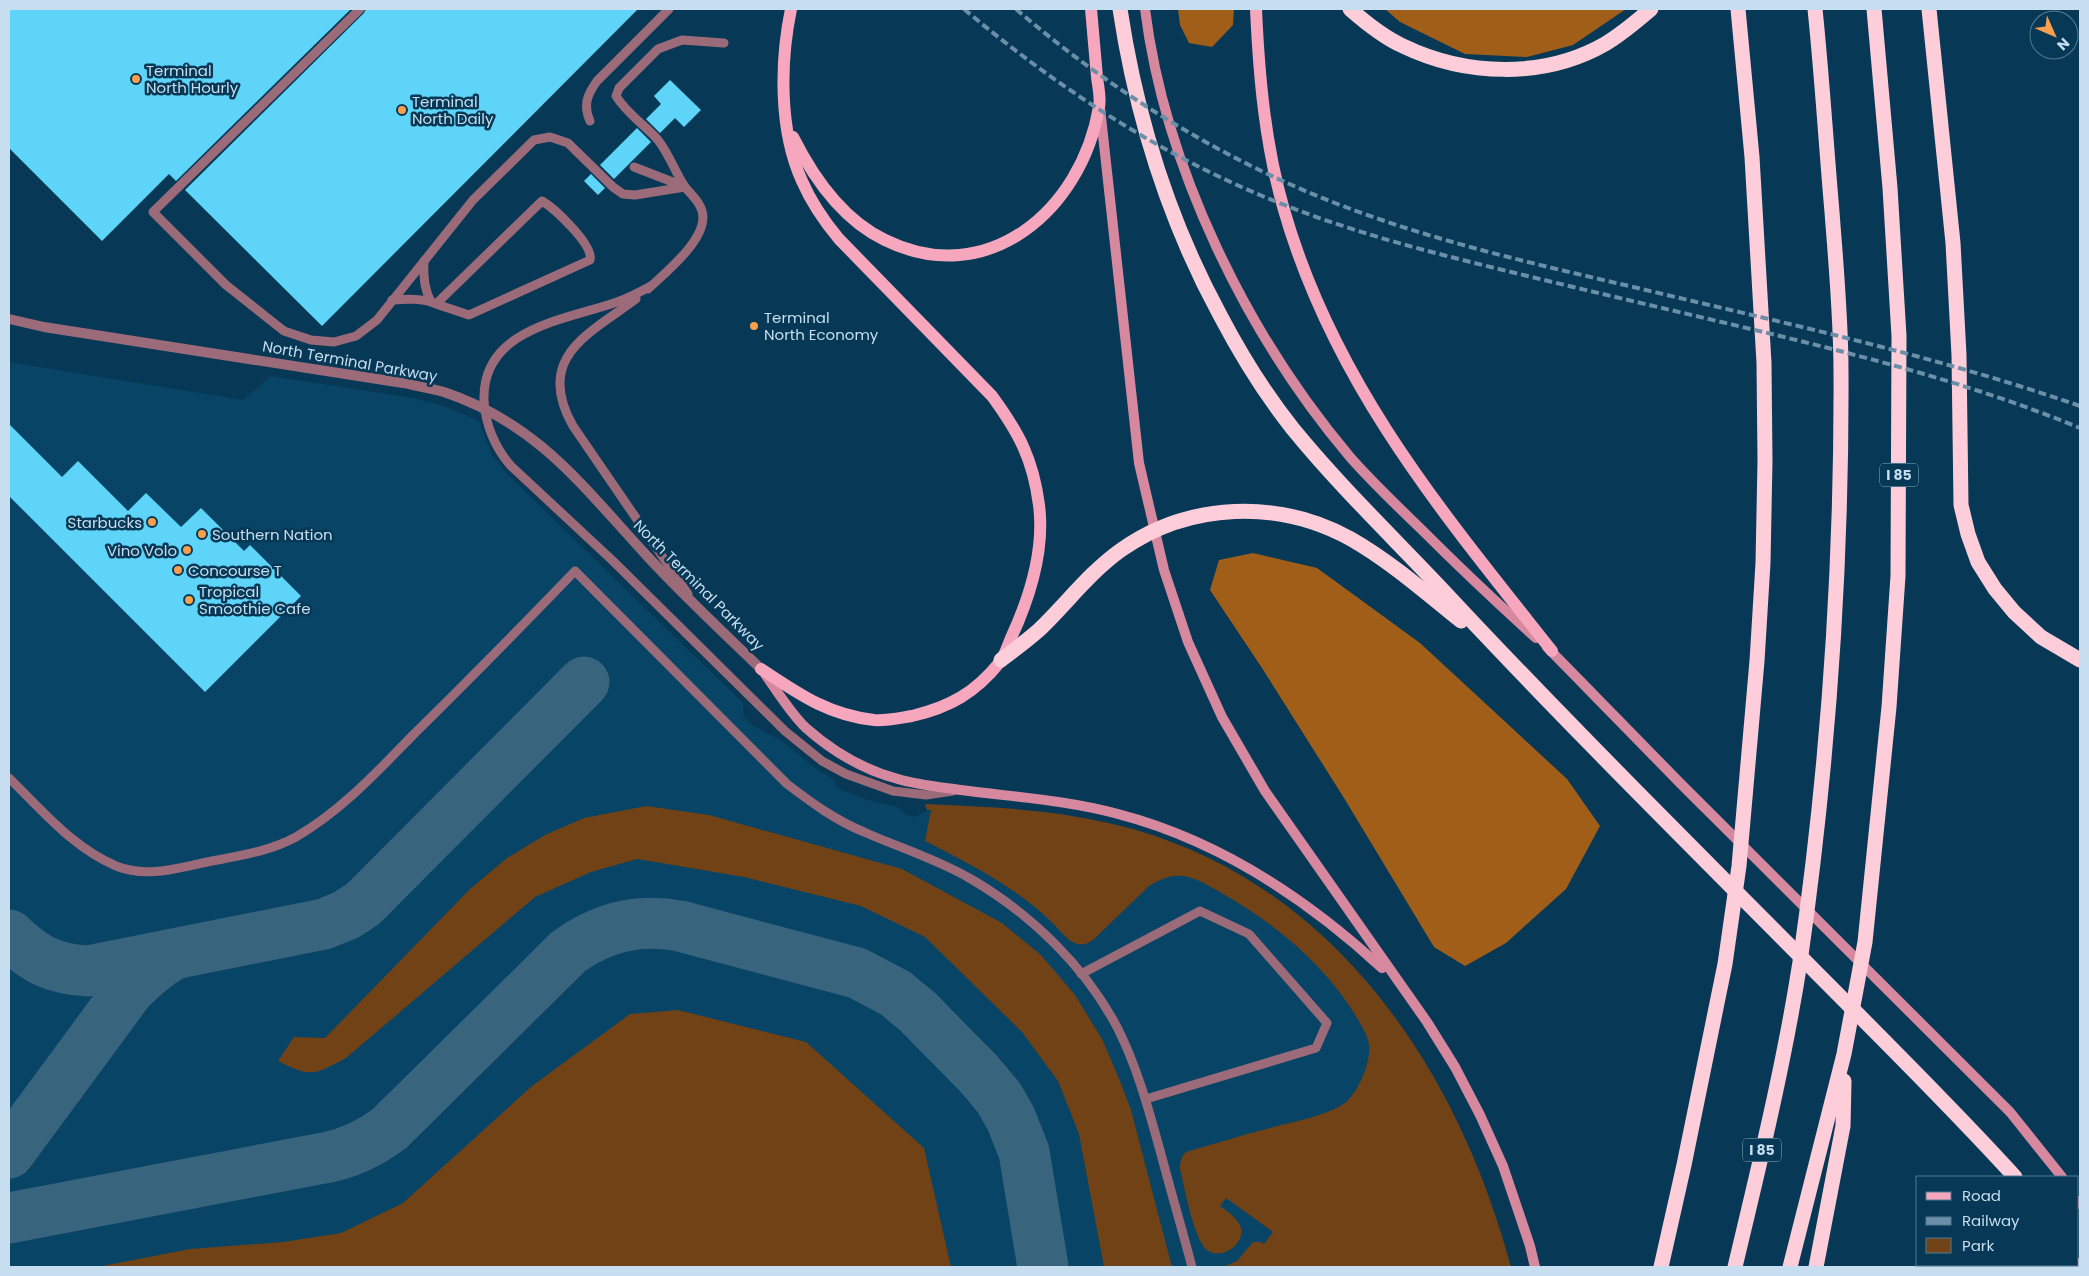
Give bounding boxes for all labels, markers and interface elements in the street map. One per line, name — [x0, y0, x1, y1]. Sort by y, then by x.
north arrow — [2029, 10, 2079, 60]
text: N — [2052, 33, 2074, 55]
place label: Terminal North Hourly — [146, 60, 239, 98]
marker: Terminal North Hourly — [130, 73, 142, 85]
place label: Terminal North Daily — [412, 91, 494, 129]
marker: Terminal North Daily — [396, 104, 408, 116]
place label: Terminal North Economy — [764, 307, 879, 345]
marker: Terminal North Economy — [748, 320, 760, 332]
street label: North Terminal Parkway — [261, 335, 440, 387]
road number: I 85 — [1880, 464, 1918, 486]
place label: Starbucks — [68, 512, 142, 533]
street label: North Terminal Parkway — [629, 515, 770, 656]
marker: Starbucks — [146, 516, 158, 528]
place label: Southern Nation — [212, 524, 333, 545]
marker: Southern Nation — [196, 528, 208, 540]
place label: Vino Volo — [107, 540, 177, 561]
marker: Vino Volo — [181, 544, 193, 556]
place label: Concourse T — [188, 560, 282, 581]
marker: Concourse T — [172, 564, 184, 576]
place label: Tropical Smoothie Cafe — [199, 581, 310, 619]
marker: Tropical Smoothie Cafe — [183, 594, 195, 606]
road number: I 85 — [1743, 1138, 1781, 1162]
legend — [1916, 1176, 2079, 1266]
text: Road — [1962, 1185, 2001, 1206]
text: Railway — [1962, 1210, 2020, 1231]
text: Park — [1962, 1235, 1994, 1256]

